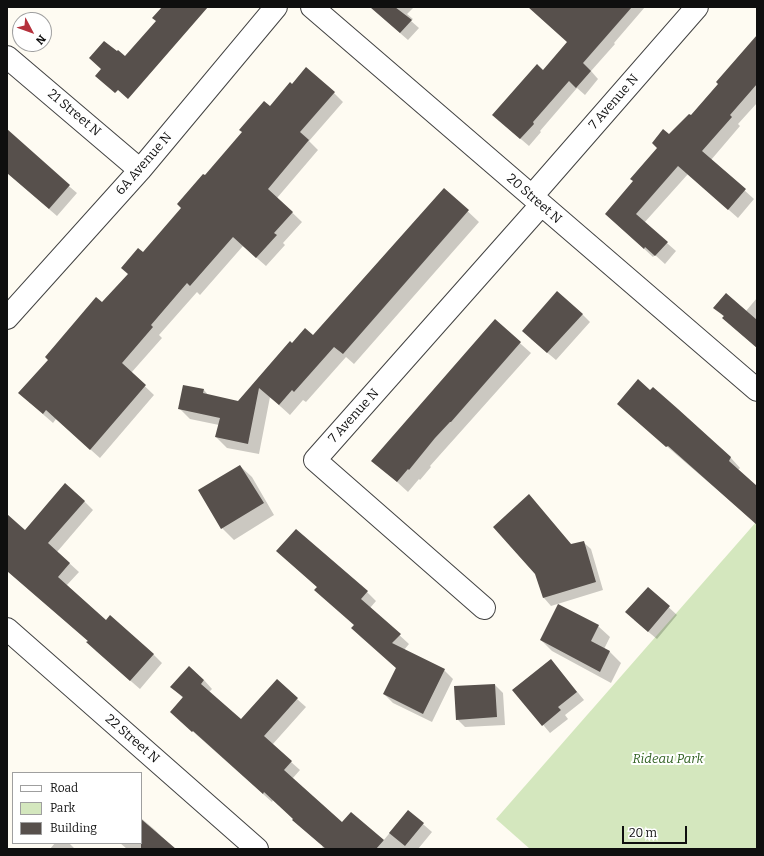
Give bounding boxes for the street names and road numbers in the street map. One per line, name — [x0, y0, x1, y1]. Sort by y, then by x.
street label: 7 Avenue N — [586, 71, 642, 133]
street label: 21 Street N — [44, 86, 104, 140]
street label: 6A Avenue N — [113, 129, 175, 199]
street label: 20 Street N — [503, 171, 565, 227]
street label: 7 Avenue N — [326, 386, 382, 446]
street label: 22 Street N — [102, 711, 162, 767]

